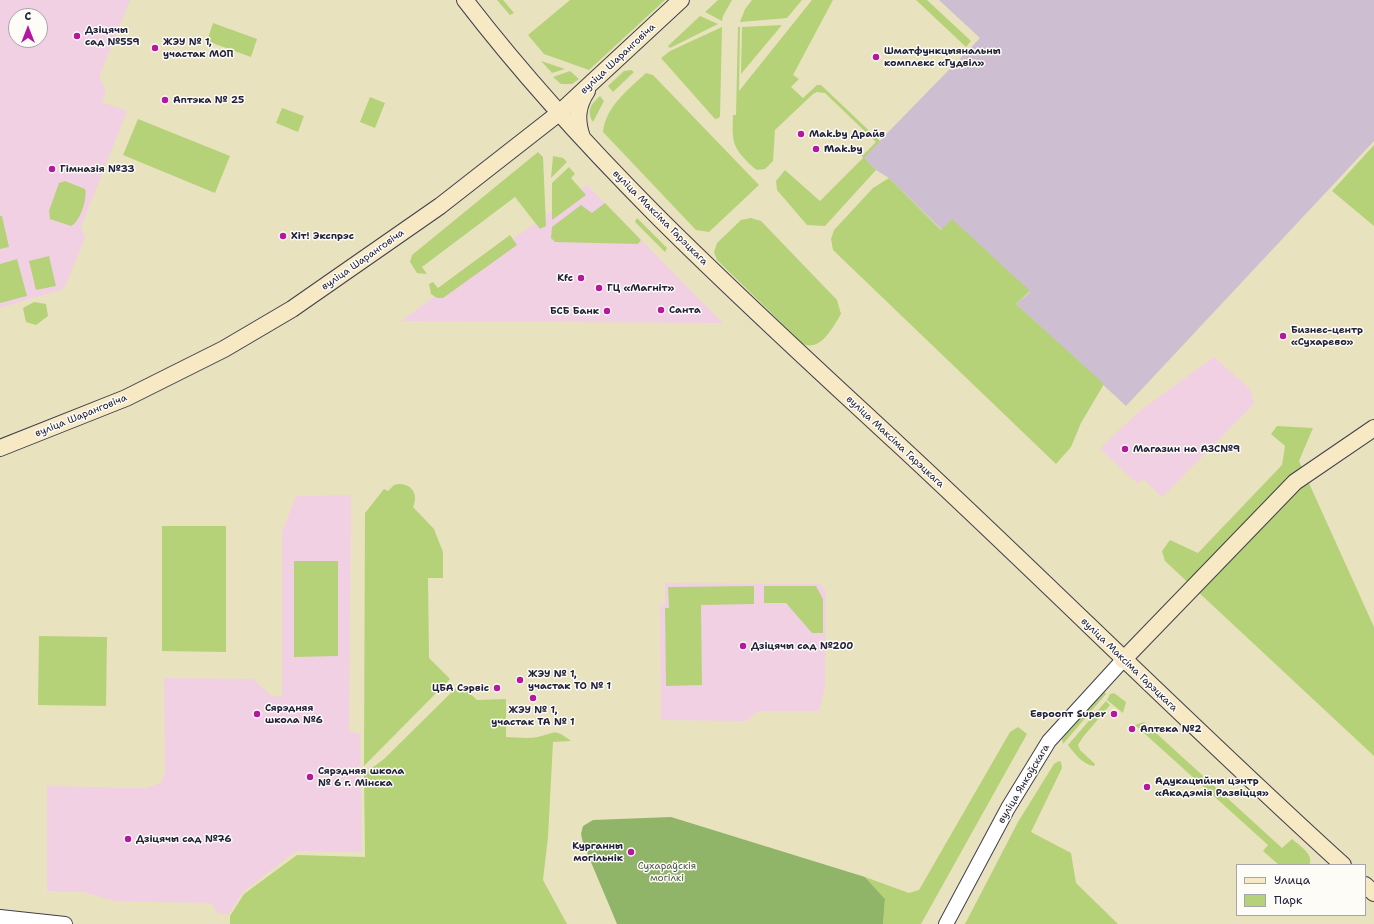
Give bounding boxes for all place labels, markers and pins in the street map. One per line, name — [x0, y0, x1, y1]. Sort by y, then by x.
place label: Дзіцячы сад №559 — [85, 24, 139, 48]
marker: Дзіцячы сад №559 — [72, 31, 82, 41]
place label: ЖЭУ № 1, участак МОП — [163, 36, 233, 60]
marker: ЖЭУ № 1, участак МОП — [150, 43, 160, 53]
place label: Шматфункцыянальны комплекс «Гудвіл» — [884, 45, 1001, 68]
marker: Шматфункцыянальны комплекс «Гудвіл» — [871, 52, 881, 62]
place label: Аптэка № 25 — [173, 94, 244, 106]
marker: Аптэка № 25 — [160, 95, 170, 105]
place label: Маk.by Драйв — [809, 128, 885, 140]
marker: Маk.by Драйв — [796, 129, 806, 139]
place label: Mak.by — [824, 143, 863, 155]
marker: Mak.by — [811, 144, 821, 154]
place label: Гімназія №33 — [60, 163, 134, 175]
marker: Гімназія №33 — [47, 164, 57, 174]
place label: Хіт! Экспрэс — [291, 230, 354, 242]
marker: Хіт! Экспрэс — [278, 231, 288, 241]
place label: Kfc — [557, 272, 573, 284]
marker: Kfc — [576, 273, 586, 283]
place label: ГЦ «Магніт» — [607, 282, 674, 294]
marker: ГЦ «Магніт» — [594, 283, 604, 293]
place label: Санта — [669, 304, 701, 316]
place label: БСБ Банк — [550, 305, 599, 317]
marker: Санта — [656, 305, 666, 315]
marker: БСБ Банк — [602, 306, 612, 316]
place label: Бизнес-центр «Сухарево» — [1291, 324, 1363, 348]
marker: Бизнес-центр «Сухарево» — [1278, 331, 1288, 341]
place label: Магазин на АЗС№9 — [1133, 443, 1240, 455]
marker: Магазин на АЗС№9 — [1120, 444, 1130, 454]
place label: Дзіцячы сад №200 — [751, 640, 853, 652]
marker: Дзіцячы сад №200 — [738, 641, 748, 651]
place label: ЖЭУ № 1, участак ТО № 1 — [528, 668, 611, 692]
marker: ЖЭУ № 1, участак ТО № 1 — [515, 675, 525, 685]
place label: ЦБА Сэрвіс — [432, 682, 489, 694]
marker: ЦБА Сэрвіс — [492, 683, 502, 693]
marker: ЖЭУ № 1, участак ТА № 1 — [528, 693, 538, 703]
place label: Сярэдняя школа №6 — [265, 702, 323, 726]
place label: ЖЭУ № 1, участак ТА № 1 — [491, 704, 575, 728]
place label: Евроопт Super — [1030, 708, 1106, 720]
marker: Сярэдняя школа №6 — [252, 709, 262, 719]
marker: Евроопт Super — [1109, 709, 1119, 719]
place label: Аптека №2 — [1140, 723, 1201, 735]
marker: Аптека №2 — [1127, 724, 1137, 734]
place label: Сярэдняя школа № 6 г. Мінска — [318, 765, 404, 788]
marker: Сярэдняя школа № 6 г. Мінска — [305, 772, 315, 782]
place label: Адукацыйны цэнтр «Акадэмія Развіцця» — [1155, 775, 1269, 798]
marker: Адукацыйны цэнтр «Акадэмія Развіцця» — [1142, 782, 1152, 792]
place label: Дзіцячы сад №76 — [136, 833, 231, 845]
marker: Дзіцячы сад №76 — [123, 834, 133, 844]
place label: Курганны могільнік — [572, 840, 623, 864]
marker: Курганны могільнік — [626, 847, 636, 857]

